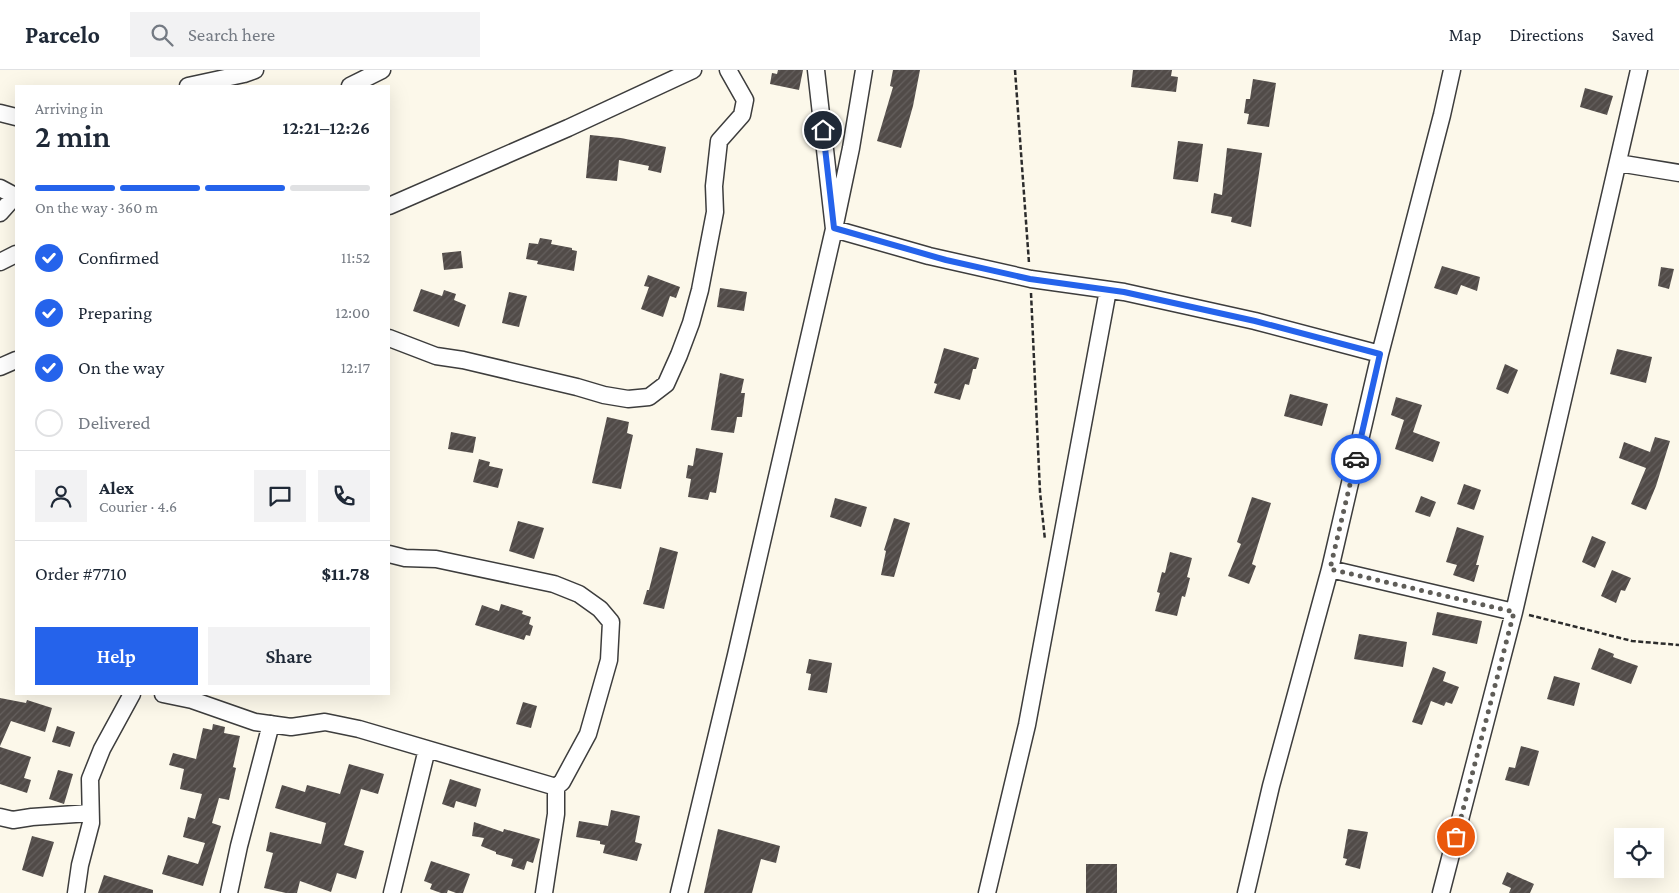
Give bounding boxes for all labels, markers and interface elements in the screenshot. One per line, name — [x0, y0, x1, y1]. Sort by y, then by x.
search box — [130, 12, 480, 57]
text: Parcelo — [25, 21, 100, 48]
icon: search — [148, 21, 176, 49]
text: Search here — [188, 24, 275, 45]
text: Map — [1449, 25, 1481, 45]
text: Directions — [1509, 25, 1584, 45]
text: Saved — [1612, 25, 1654, 45]
text: Arriving in — [35, 100, 103, 117]
pin — [802, 109, 844, 151]
icon: home — [809, 116, 837, 144]
text: 12:21–12:26 — [283, 117, 370, 138]
text: 2 min — [35, 118, 110, 154]
text: On the way · 360 m — [35, 199, 158, 216]
icon: check — [35, 244, 63, 272]
text: Confirmed — [78, 247, 159, 268]
text: 11:52 — [341, 249, 370, 266]
icon: check — [35, 299, 63, 327]
text: Preparing — [78, 302, 152, 323]
text: 12:00 — [335, 304, 370, 321]
icon: check — [35, 354, 63, 382]
text: On the way — [78, 357, 164, 378]
text: 12:17 — [341, 359, 370, 376]
text: Delivered — [78, 412, 151, 433]
courier — [1331, 434, 1381, 484]
icon: car — [1342, 445, 1370, 473]
button: person — [35, 470, 87, 522]
button: chat — [254, 470, 306, 522]
button: phone — [318, 470, 370, 522]
text: Alex — [99, 477, 134, 498]
text: Courier · 4.6 — [99, 498, 177, 515]
text: Order #7710 — [35, 563, 127, 584]
text: $11.78 — [321, 563, 370, 584]
button: Help — [35, 627, 198, 685]
button: Share — [208, 627, 370, 685]
pin — [1435, 816, 1477, 858]
icon: bag — [1442, 823, 1470, 851]
map controls — [1614, 828, 1664, 878]
button: locate — [1614, 828, 1664, 878]

